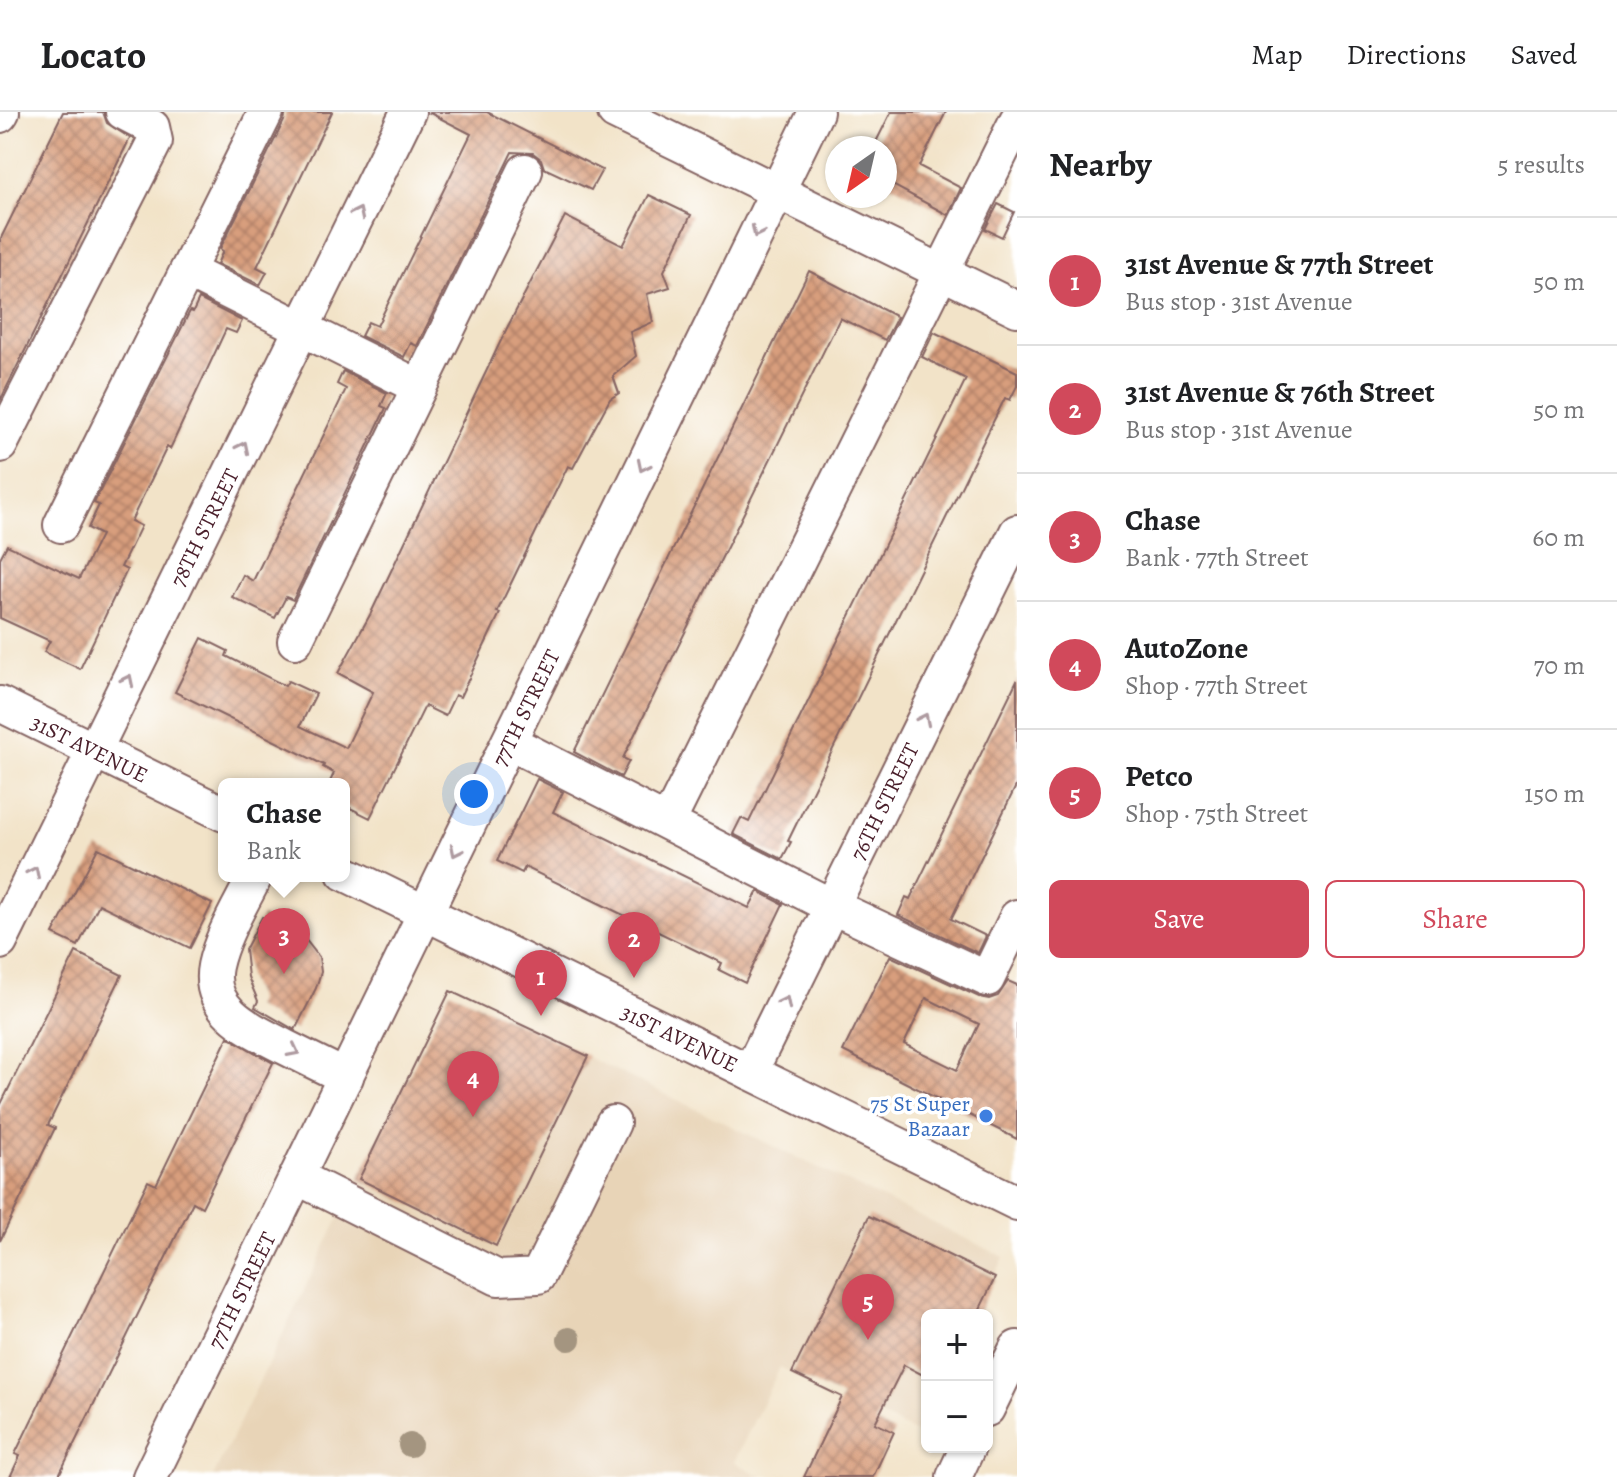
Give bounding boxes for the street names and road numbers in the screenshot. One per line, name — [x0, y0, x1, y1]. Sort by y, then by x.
street label: 78TH STREET — [163, 464, 246, 592]
street label: 77TH STREET — [485, 645, 568, 772]
street label: 31ST AVENUE — [26, 708, 153, 790]
street label: 76TH STREET — [843, 738, 926, 866]
street label: 31ST AVENUE — [616, 997, 743, 1080]
street label: 77TH STREET — [201, 1227, 283, 1354]

